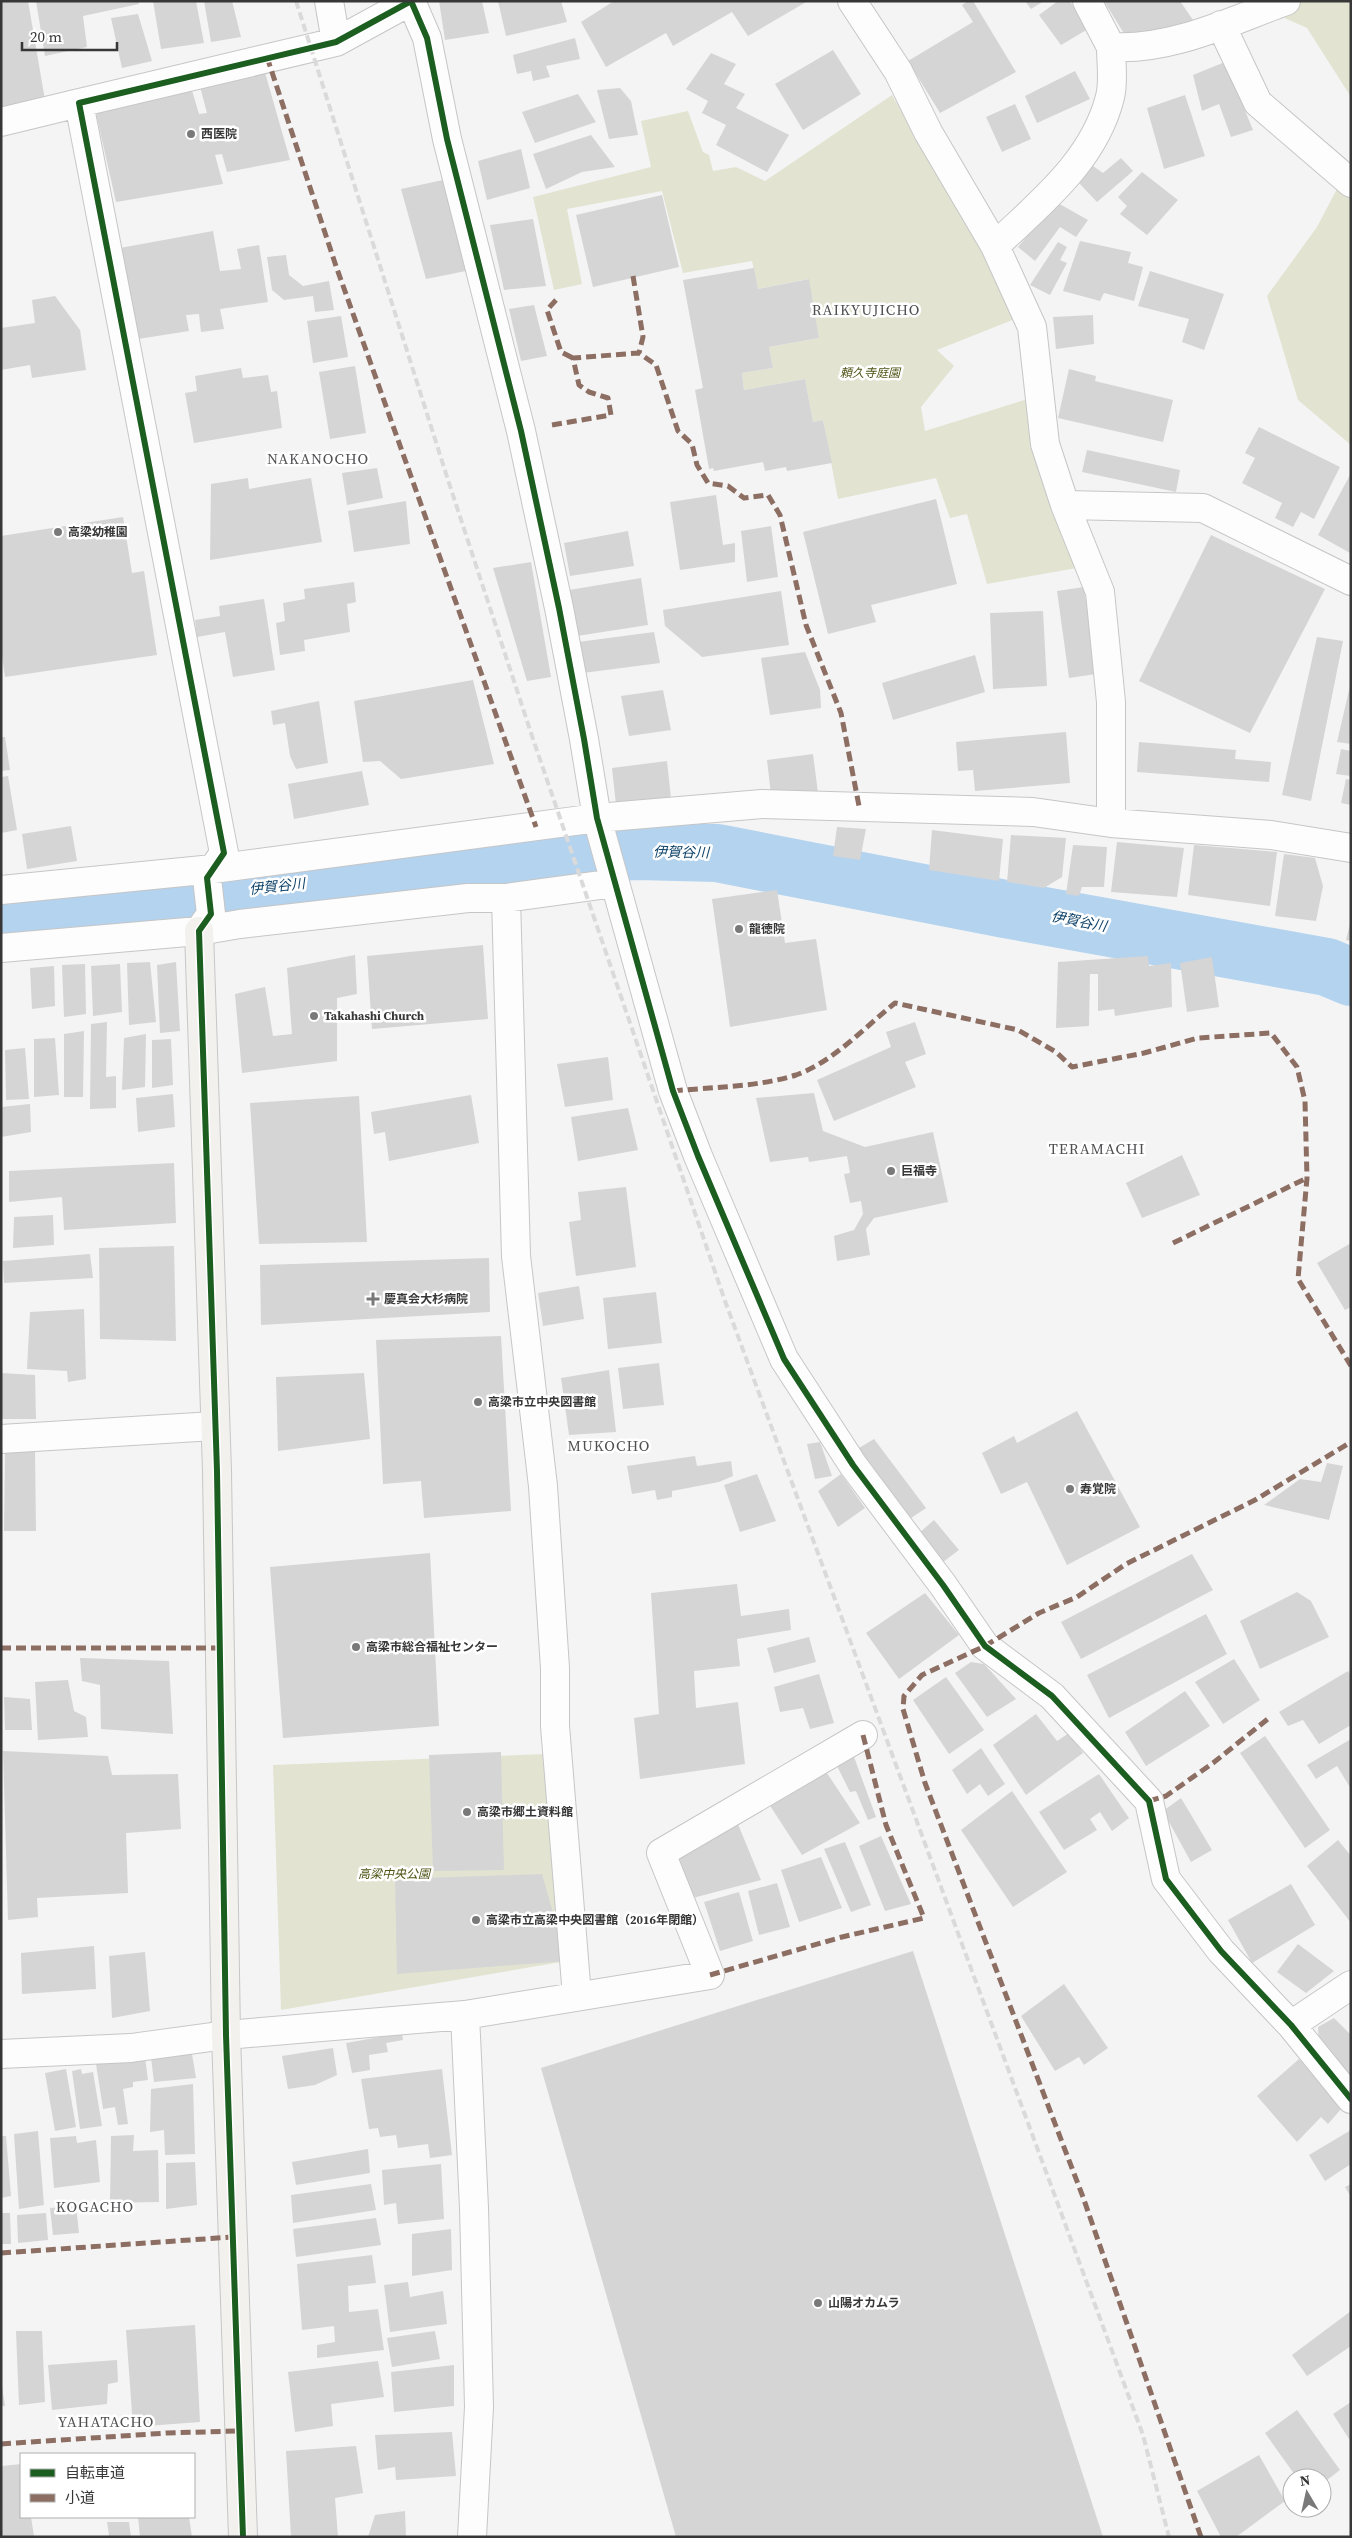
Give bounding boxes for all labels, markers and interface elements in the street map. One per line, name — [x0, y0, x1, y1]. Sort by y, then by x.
scale bar — [22, 20, 118, 52]
text: 20 m — [30, 26, 62, 47]
place label: 西医院 — [201, 126, 237, 142]
marker: 西医院 — [185, 128, 197, 140]
district label: RAIKYUJICHO — [812, 299, 920, 320]
park label: 頼久寺庭園 — [840, 365, 902, 381]
district label: NAKANOCHO — [267, 448, 369, 469]
place label: 高梁幼稚園 — [68, 524, 128, 540]
marker: 高梁幼稚園 — [52, 526, 64, 538]
water label: 伊賀谷川 — [653, 842, 711, 863]
water label: 伊賀谷川 — [248, 873, 308, 899]
water label: 伊賀谷川 — [1050, 906, 1110, 937]
place label: 龍徳院 — [749, 921, 785, 937]
marker: 龍徳院 — [733, 923, 745, 935]
place label: Takahashi Church — [324, 1008, 425, 1024]
marker: Takahashi Church — [308, 1010, 320, 1022]
district label: TERAMACHI — [1049, 1138, 1145, 1159]
place label: 巨福寺 — [901, 1163, 937, 1179]
marker: 巨福寺 — [885, 1165, 897, 1177]
place label: 慶真会大杉病院 — [384, 1291, 468, 1307]
marker: 慶真会大杉病院 — [366, 1292, 380, 1306]
place label: 高梁市立中央図書館 — [488, 1394, 596, 1410]
marker: 高梁市立中央図書館 — [472, 1396, 484, 1408]
district label: MUKOCHO — [568, 1435, 650, 1456]
place label: 寿覚院 — [1080, 1481, 1116, 1497]
marker: 寿覚院 — [1064, 1483, 1076, 1495]
place label: 高梁市総合福祉センター — [366, 1639, 498, 1655]
marker: 高梁市総合福祉センター — [350, 1641, 362, 1653]
place label: 高梁市郷土資料館 — [477, 1804, 573, 1820]
marker: 高梁市郷土資料館 — [461, 1806, 473, 1818]
park label: 高梁中央公園 — [358, 1866, 432, 1882]
place label: 高梁市立高梁中央図書館（2016年閉館） — [486, 1912, 704, 1928]
marker: 高梁市立高梁中央図書館（2016年閉館） — [470, 1914, 482, 1926]
district label: KOGACHO — [56, 2196, 134, 2217]
place label: 山陽オカムラ — [828, 2295, 899, 2311]
marker: 山陽オカムラ — [812, 2297, 824, 2309]
district label: YAHATACHO — [58, 2411, 154, 2432]
legend — [20, 2453, 195, 2518]
text: 自転車道 — [65, 2462, 125, 2483]
north arrow — [1282, 2468, 1332, 2518]
text: N — [1298, 2469, 1312, 2491]
text: 小道 — [65, 2487, 95, 2508]

